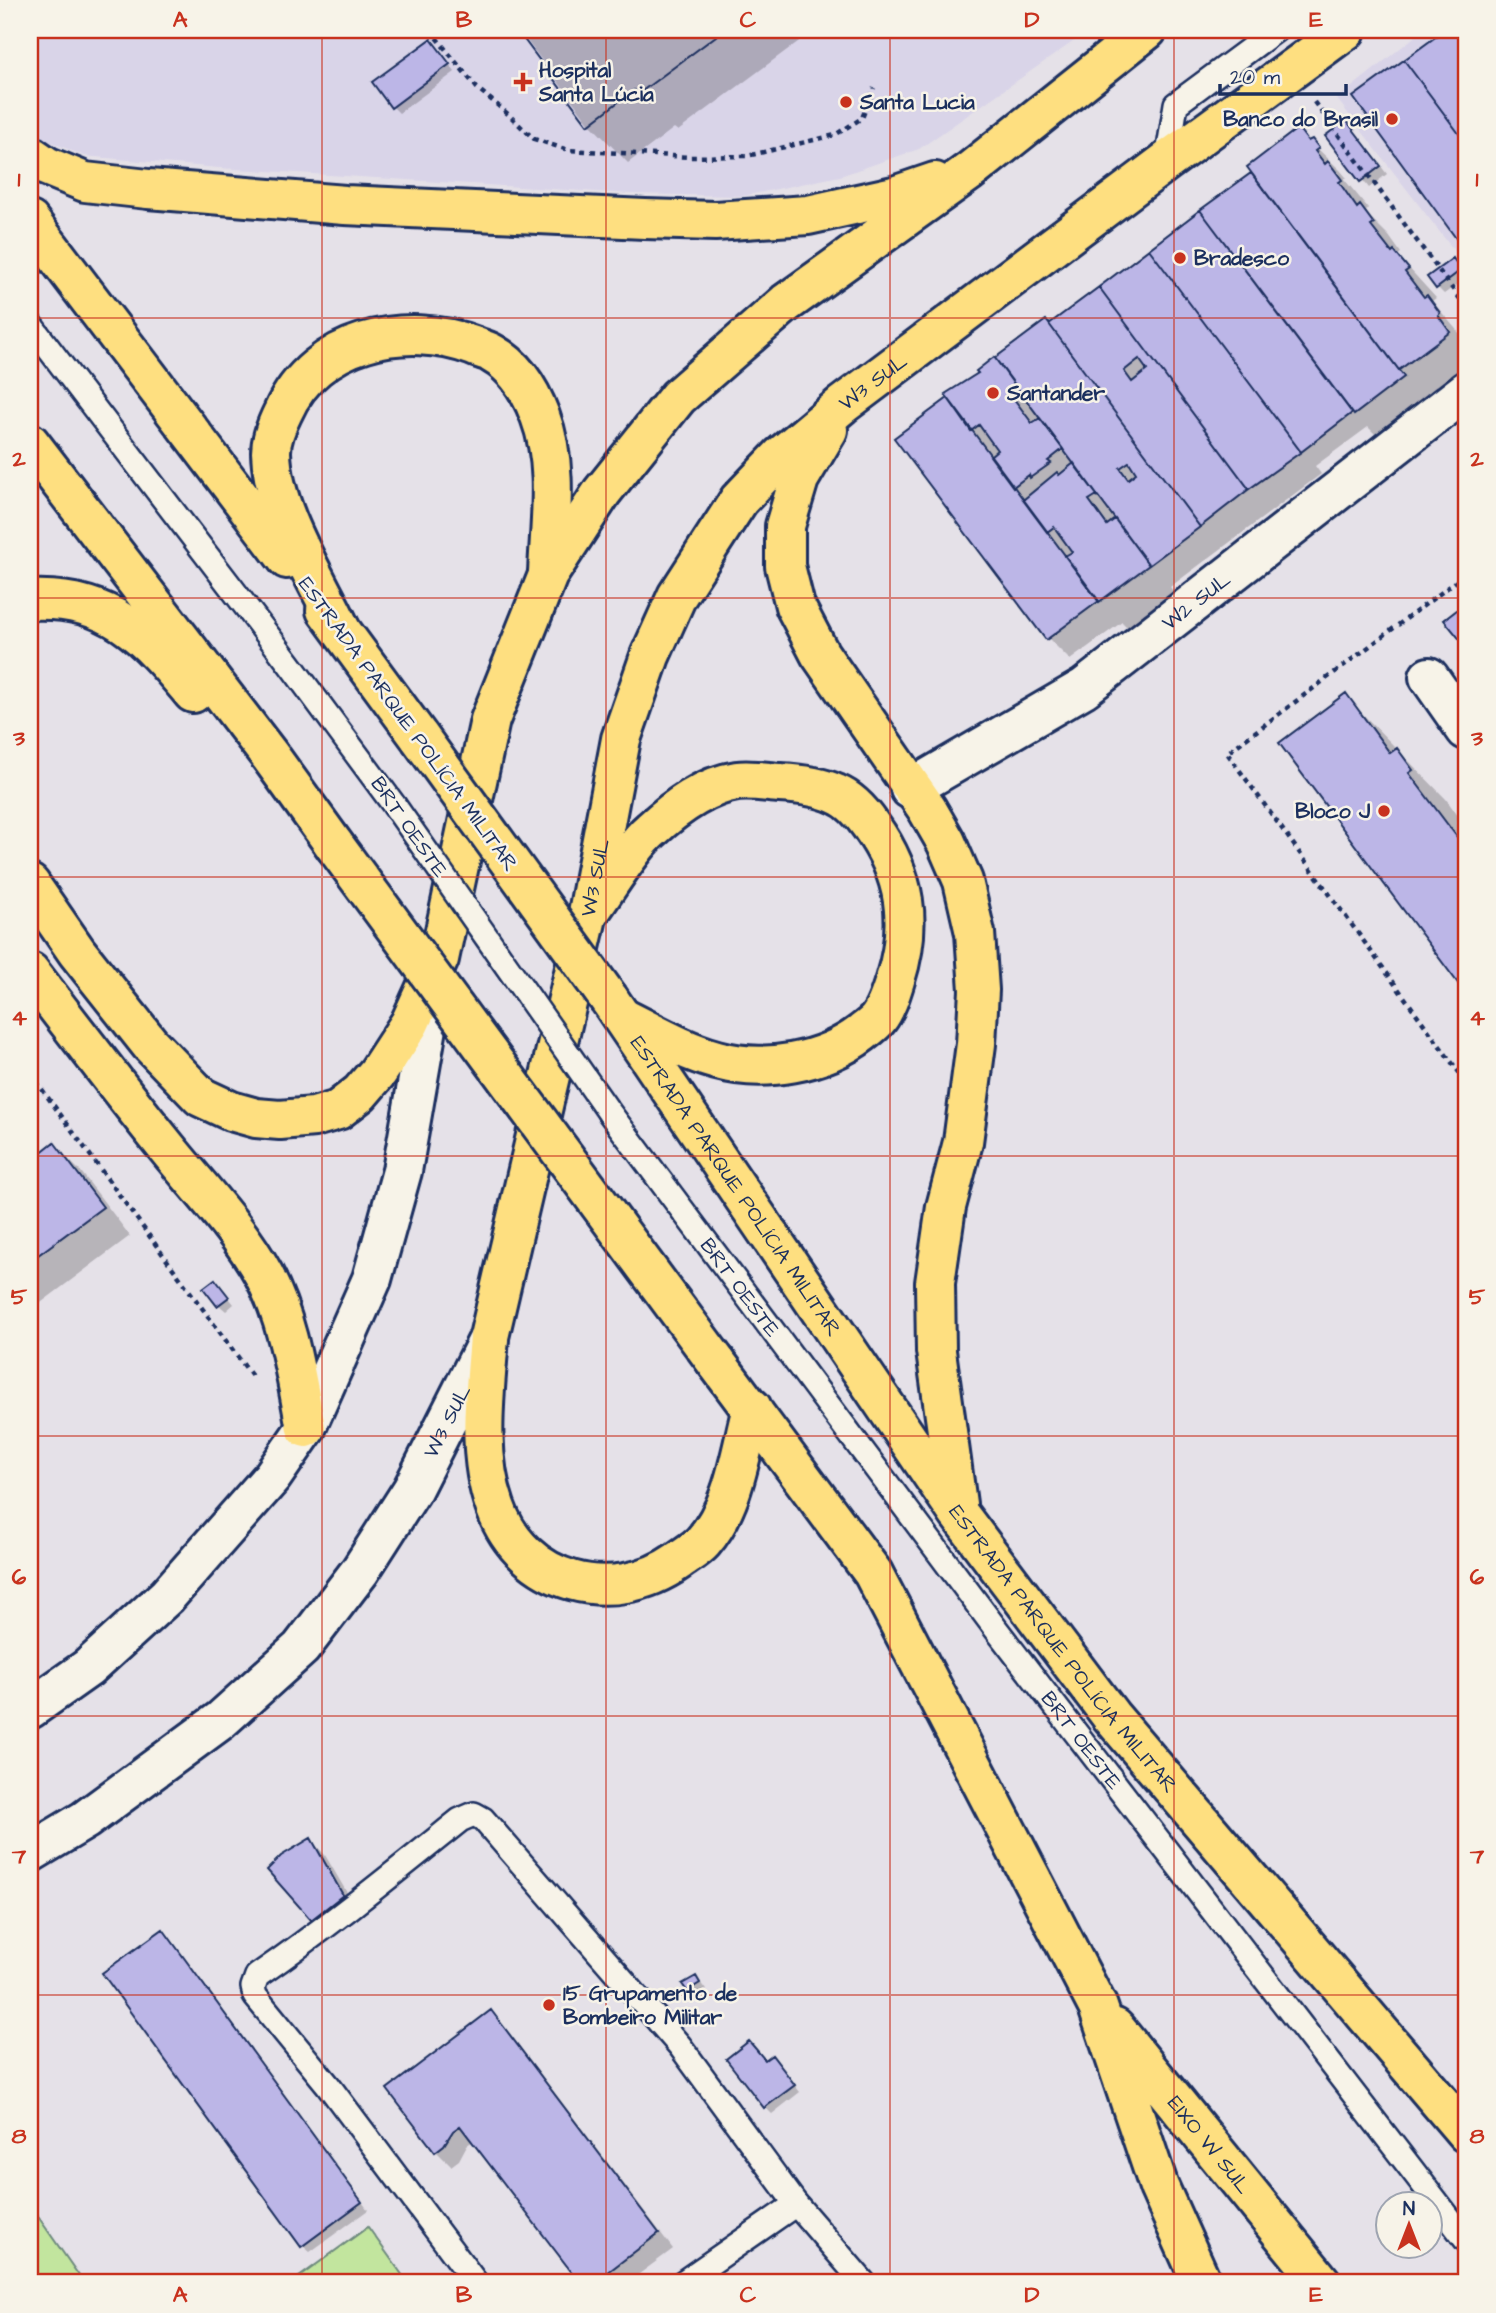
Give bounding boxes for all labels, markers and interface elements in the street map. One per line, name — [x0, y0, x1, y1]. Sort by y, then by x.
text: A — [173, 4, 188, 36]
text: B — [456, 4, 473, 36]
text: C — [740, 4, 757, 36]
text: D — [1025, 4, 1040, 36]
text: E — [1309, 4, 1323, 36]
scale bar — [1220, 52, 1346, 96]
place label: Hospital Santa Lúcia — [538, 56, 654, 109]
text: 20 m — [1230, 63, 1281, 92]
marker: Hospital Santa Lúcia — [513, 72, 533, 92]
place label: Santa Lucia — [859, 88, 975, 117]
marker: Santa Lucia — [838, 94, 854, 110]
place label: Banco do Brasil — [1223, 105, 1379, 134]
marker: Banco do Brasil — [1384, 111, 1400, 127]
text: 1 — [18, 163, 21, 195]
text: 1 — [1476, 163, 1479, 195]
place label: Bradesco — [1194, 244, 1289, 273]
marker: Bradesco — [1172, 250, 1188, 266]
street label: W3 SUL — [833, 346, 913, 417]
place label: Santander — [1006, 379, 1105, 408]
marker: Santander — [985, 385, 1001, 401]
text: 2 — [11, 443, 26, 475]
text: 2 — [1469, 443, 1484, 475]
street label: W2 SUL — [1155, 565, 1237, 637]
street label: ESTRADA PARQUE POLÍCIA MILITAR — [291, 571, 525, 877]
text: 3 — [12, 722, 25, 754]
text: 3 — [1470, 722, 1483, 754]
street label: BRT OESTE — [364, 771, 455, 884]
place label: Bloco J — [1295, 797, 1371, 826]
marker: Bloco J — [1376, 803, 1392, 819]
street label: W3 SUL — [573, 836, 616, 919]
text: 4 — [11, 1002, 27, 1034]
text: 4 — [1469, 1002, 1485, 1034]
street label: ESTRADA PARQUE POLÍCIA MILITAR — [624, 1030, 848, 1342]
street label: BRT OESTE — [694, 1232, 787, 1343]
text: 5 — [11, 1281, 28, 1313]
text: 5 — [1469, 1281, 1486, 1313]
street label: W3 SUL — [416, 1379, 478, 1463]
street label: ESTRADA PARQUE POLÍCIA MILITAR — [942, 1499, 1184, 1799]
text: 6 — [12, 1561, 27, 1593]
text: 6 — [1470, 1561, 1485, 1593]
street label: BRT OESTE — [1034, 1685, 1129, 1796]
text: 7 — [11, 1840, 27, 1872]
text: 7 — [1469, 1840, 1485, 1872]
place label: 15 Grupamento de Bombeiro Militar — [563, 1979, 738, 2032]
marker: 15 Grupamento de Bombeiro Militar — [541, 1997, 557, 2013]
street label: EIXO W SUL — [1161, 2089, 1258, 2200]
text: 8 — [12, 2120, 27, 2152]
text: 8 — [1470, 2120, 1485, 2152]
north arrow — [1374, 2190, 1444, 2260]
text: N — [1403, 2196, 1415, 2223]
text: A — [173, 2279, 188, 2311]
text: B — [456, 2279, 473, 2311]
text: C — [740, 2279, 757, 2311]
text: D — [1025, 2279, 1040, 2311]
text: E — [1309, 2279, 1323, 2311]

